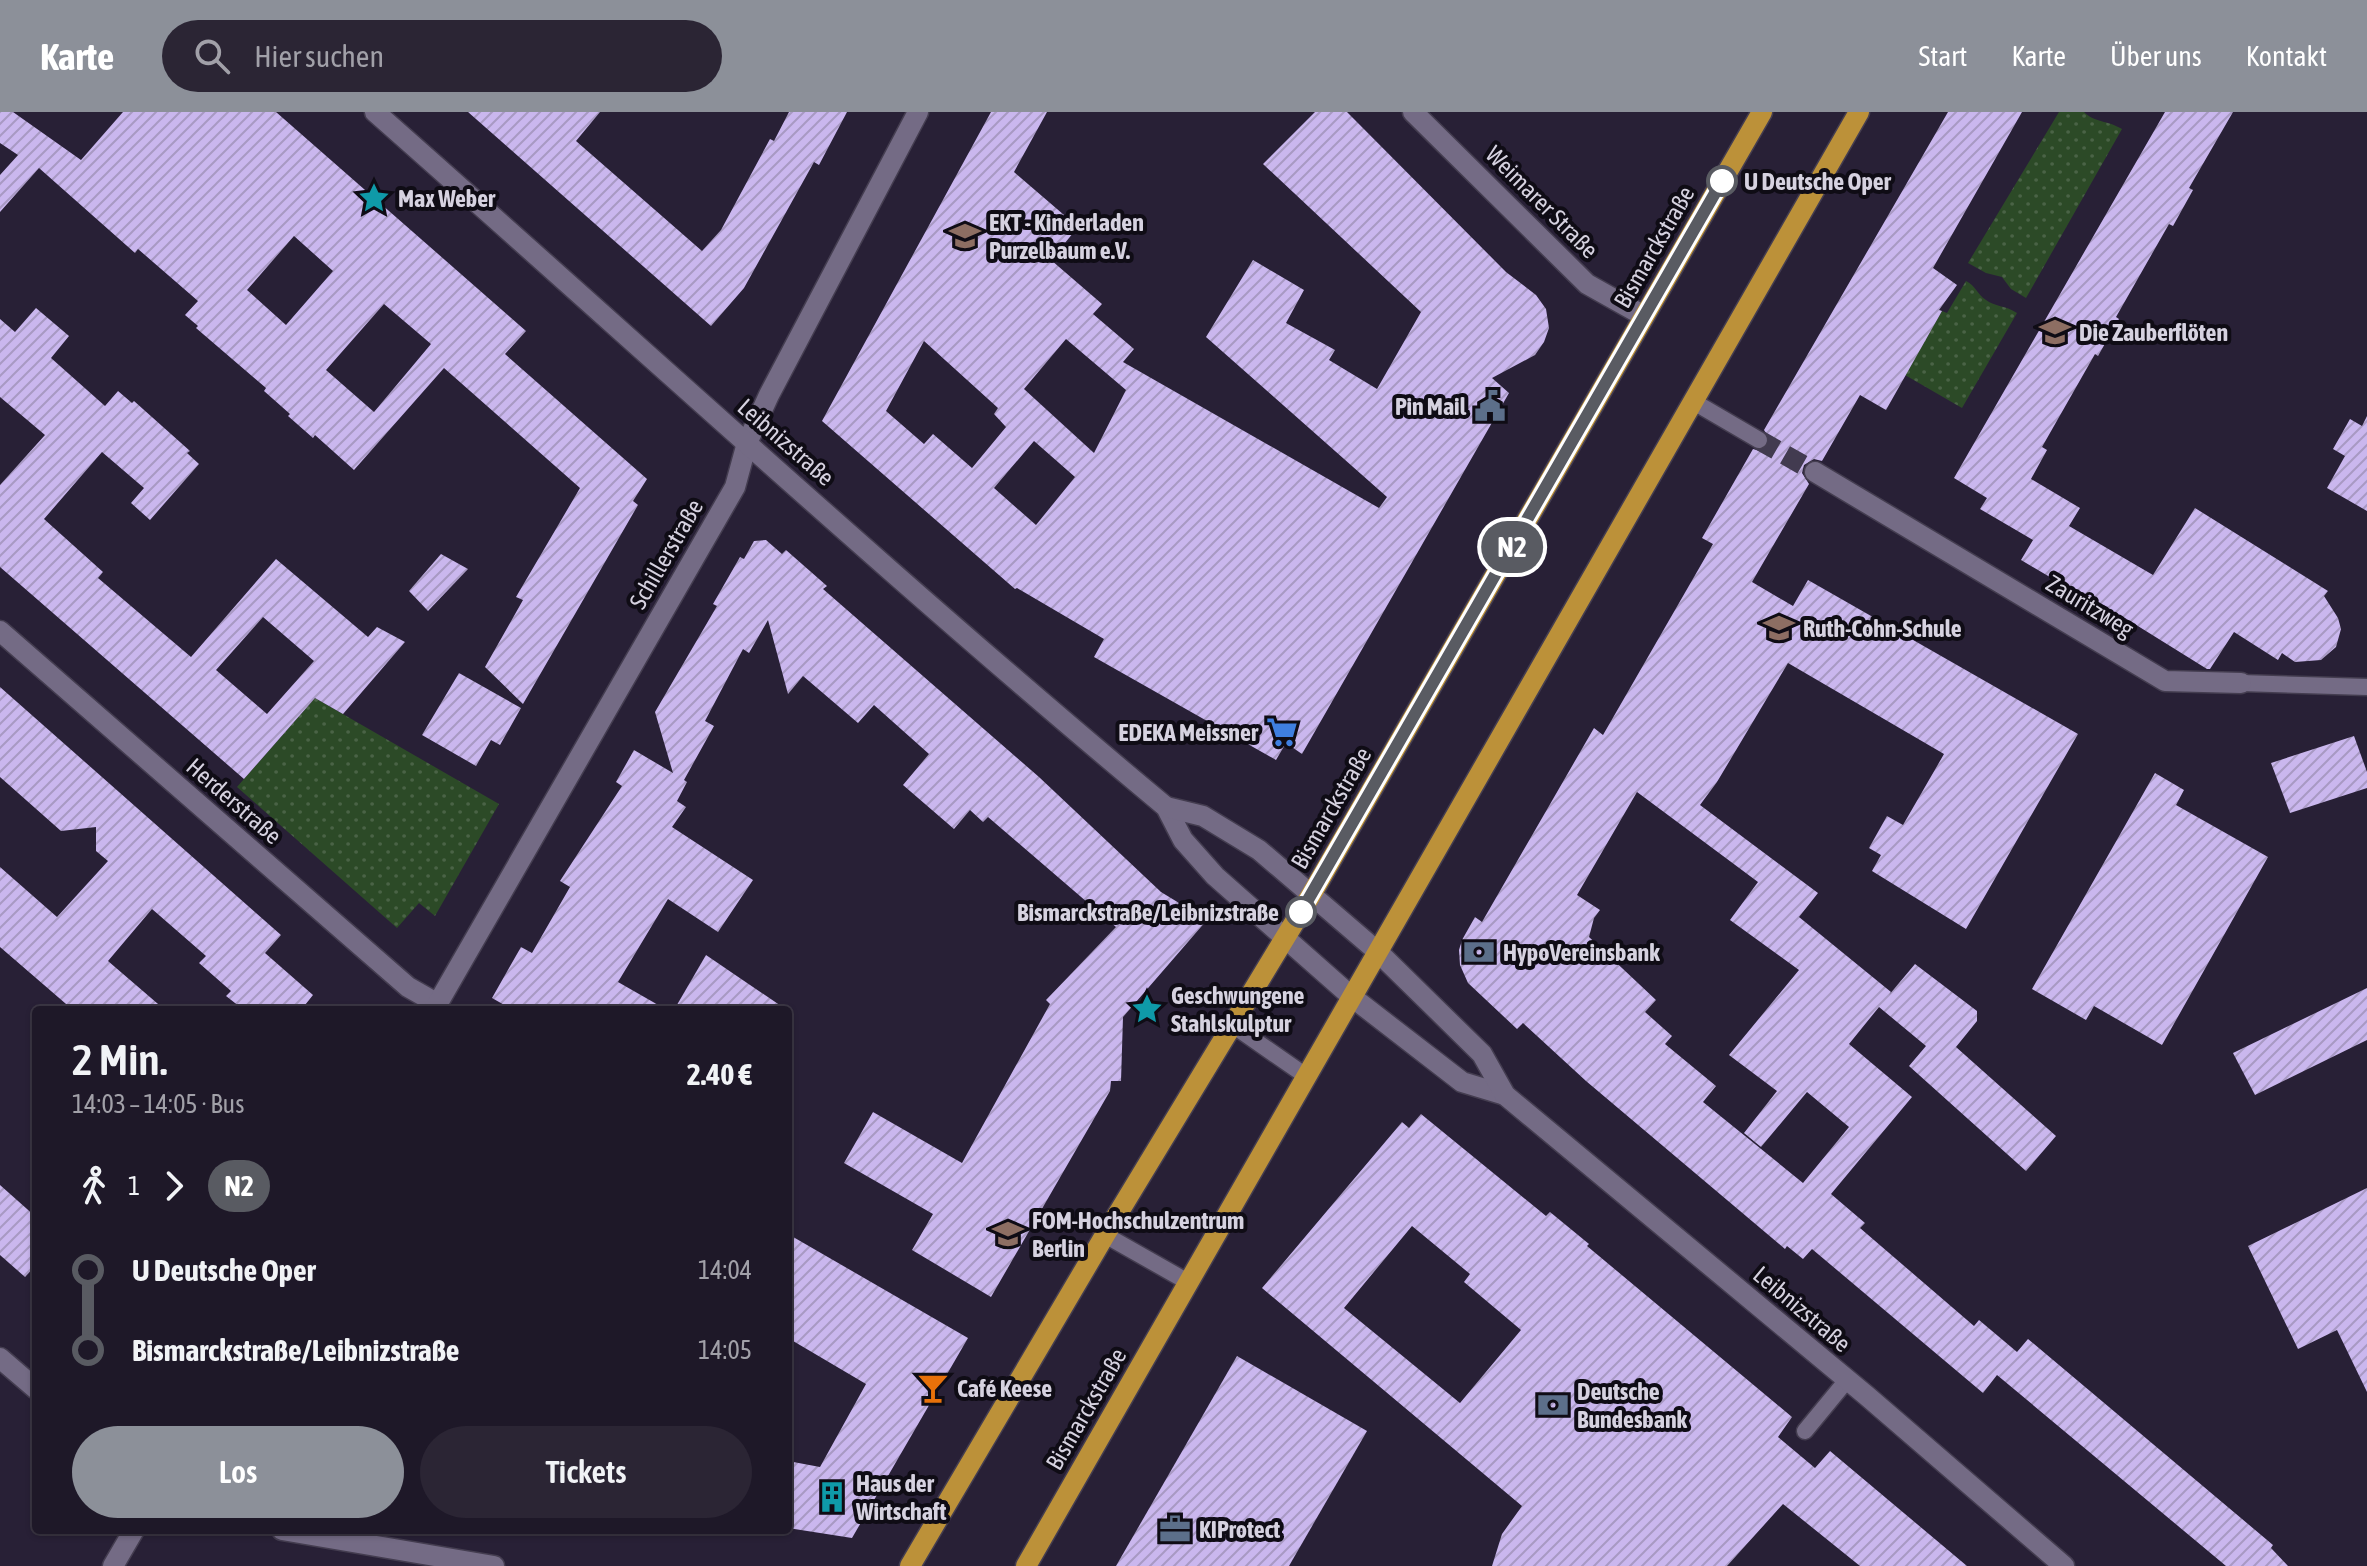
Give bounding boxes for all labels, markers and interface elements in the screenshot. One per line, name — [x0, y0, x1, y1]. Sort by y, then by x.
search box — [162, 20, 722, 92]
icon: search — [190, 34, 234, 78]
text: Karte — [40, 35, 114, 78]
text: Hier suchen — [254, 39, 384, 73]
text: Start — [1918, 40, 1967, 72]
text: Karte — [2011, 40, 2066, 72]
text: Über uns — [2110, 40, 2202, 72]
text: Kontakt — [2246, 40, 2327, 72]
street label: Weimarer Straße — [1481, 141, 1603, 263]
marker: U Deutsche Oper — [1707, 166, 1737, 196]
place label: U Deutsche Oper — [1744, 168, 1892, 195]
place icon: Max Weber — [357, 181, 391, 215]
street label: Bismarckstraße — [1608, 182, 1700, 312]
place label: Max Weber — [398, 185, 496, 212]
place label: EKT - Kinderladen Purzelbaum e.V. — [989, 209, 1144, 264]
school or university icon: EKT - Kinderladen Purzelbaum e.V. — [948, 219, 982, 253]
school or university icon: Die Zauberflöten — [2038, 315, 2072, 349]
place label: Die Zauberflöten — [2079, 319, 2228, 346]
public building icon: Pin Mail — [1473, 389, 1507, 423]
street label: Leibnizstraße — [733, 393, 839, 491]
place label: Pin Mail — [1395, 393, 1467, 420]
street label: Schillerstraße — [624, 494, 708, 614]
line badge: N2 — [1476, 521, 1548, 573]
text: N2 — [1497, 531, 1527, 563]
street label: Zauritzweg — [2041, 569, 2139, 643]
school or university icon: Ruth-Cohn-Schule — [1762, 611, 1796, 645]
place label: Ruth-Cohn-Schule — [1803, 615, 1962, 642]
supermarket icon: EDEKA Meissner — [1265, 715, 1299, 749]
place label: EDEKA Meissner — [1118, 719, 1259, 746]
street label: Bismarckstraße — [1285, 743, 1377, 873]
street label: Herderstraße — [181, 753, 287, 849]
marker: Bismarckstraße/Leibnizstraße — [1286, 897, 1316, 927]
place label: Bismarckstraße/Leibnizstraße — [1017, 899, 1279, 926]
bank icon: HypoVereinsbank — [1462, 935, 1496, 969]
place label: HypoVereinsbank — [1503, 939, 1660, 966]
place label: Geschwungene Stahlskulptur — [1171, 982, 1305, 1037]
place icon: Geschwungene Stahlskulptur — [1130, 992, 1164, 1026]
text: 2 Min. — [72, 1034, 167, 1084]
text: 2.40 € — [687, 1057, 752, 1091]
text: 14:03 – 14:05 · Bus — [72, 1089, 244, 1119]
icon: walk — [72, 1164, 116, 1208]
icon: forward — [152, 1164, 196, 1208]
text: N2 — [224, 1170, 254, 1202]
text: 1 — [128, 1171, 140, 1201]
place label: FOM-Hochschulzentrum Berlin — [1032, 1207, 1244, 1262]
school or university icon: FOM-Hochschulzentrum Berlin — [991, 1217, 1025, 1251]
text: U Deutsche Oper — [132, 1253, 316, 1287]
text: 14:04 — [698, 1255, 752, 1285]
street label: Leibnizstraße — [1748, 1261, 1856, 1357]
text: Bismarckstraße/Leibnizstraße — [132, 1333, 459, 1367]
text: 14:05 — [698, 1335, 752, 1365]
street label: Bismarckstraße — [1040, 1344, 1132, 1474]
bar icon: Café Keese — [916, 1371, 950, 1405]
place label: Café Keese — [957, 1375, 1052, 1402]
place label: Deutsche Bundesbank — [1577, 1378, 1688, 1433]
bank icon: Deutsche Bundesbank — [1536, 1388, 1570, 1422]
button: Los — [72, 1426, 404, 1518]
button: Tickets — [420, 1426, 752, 1518]
place label: Haus der Wirtschaft — [855, 1470, 946, 1525]
building icon: Haus der Wirtschaft — [815, 1480, 849, 1514]
office icon: KIProtect — [1158, 1512, 1192, 1546]
place label: KIProtect — [1199, 1516, 1280, 1543]

